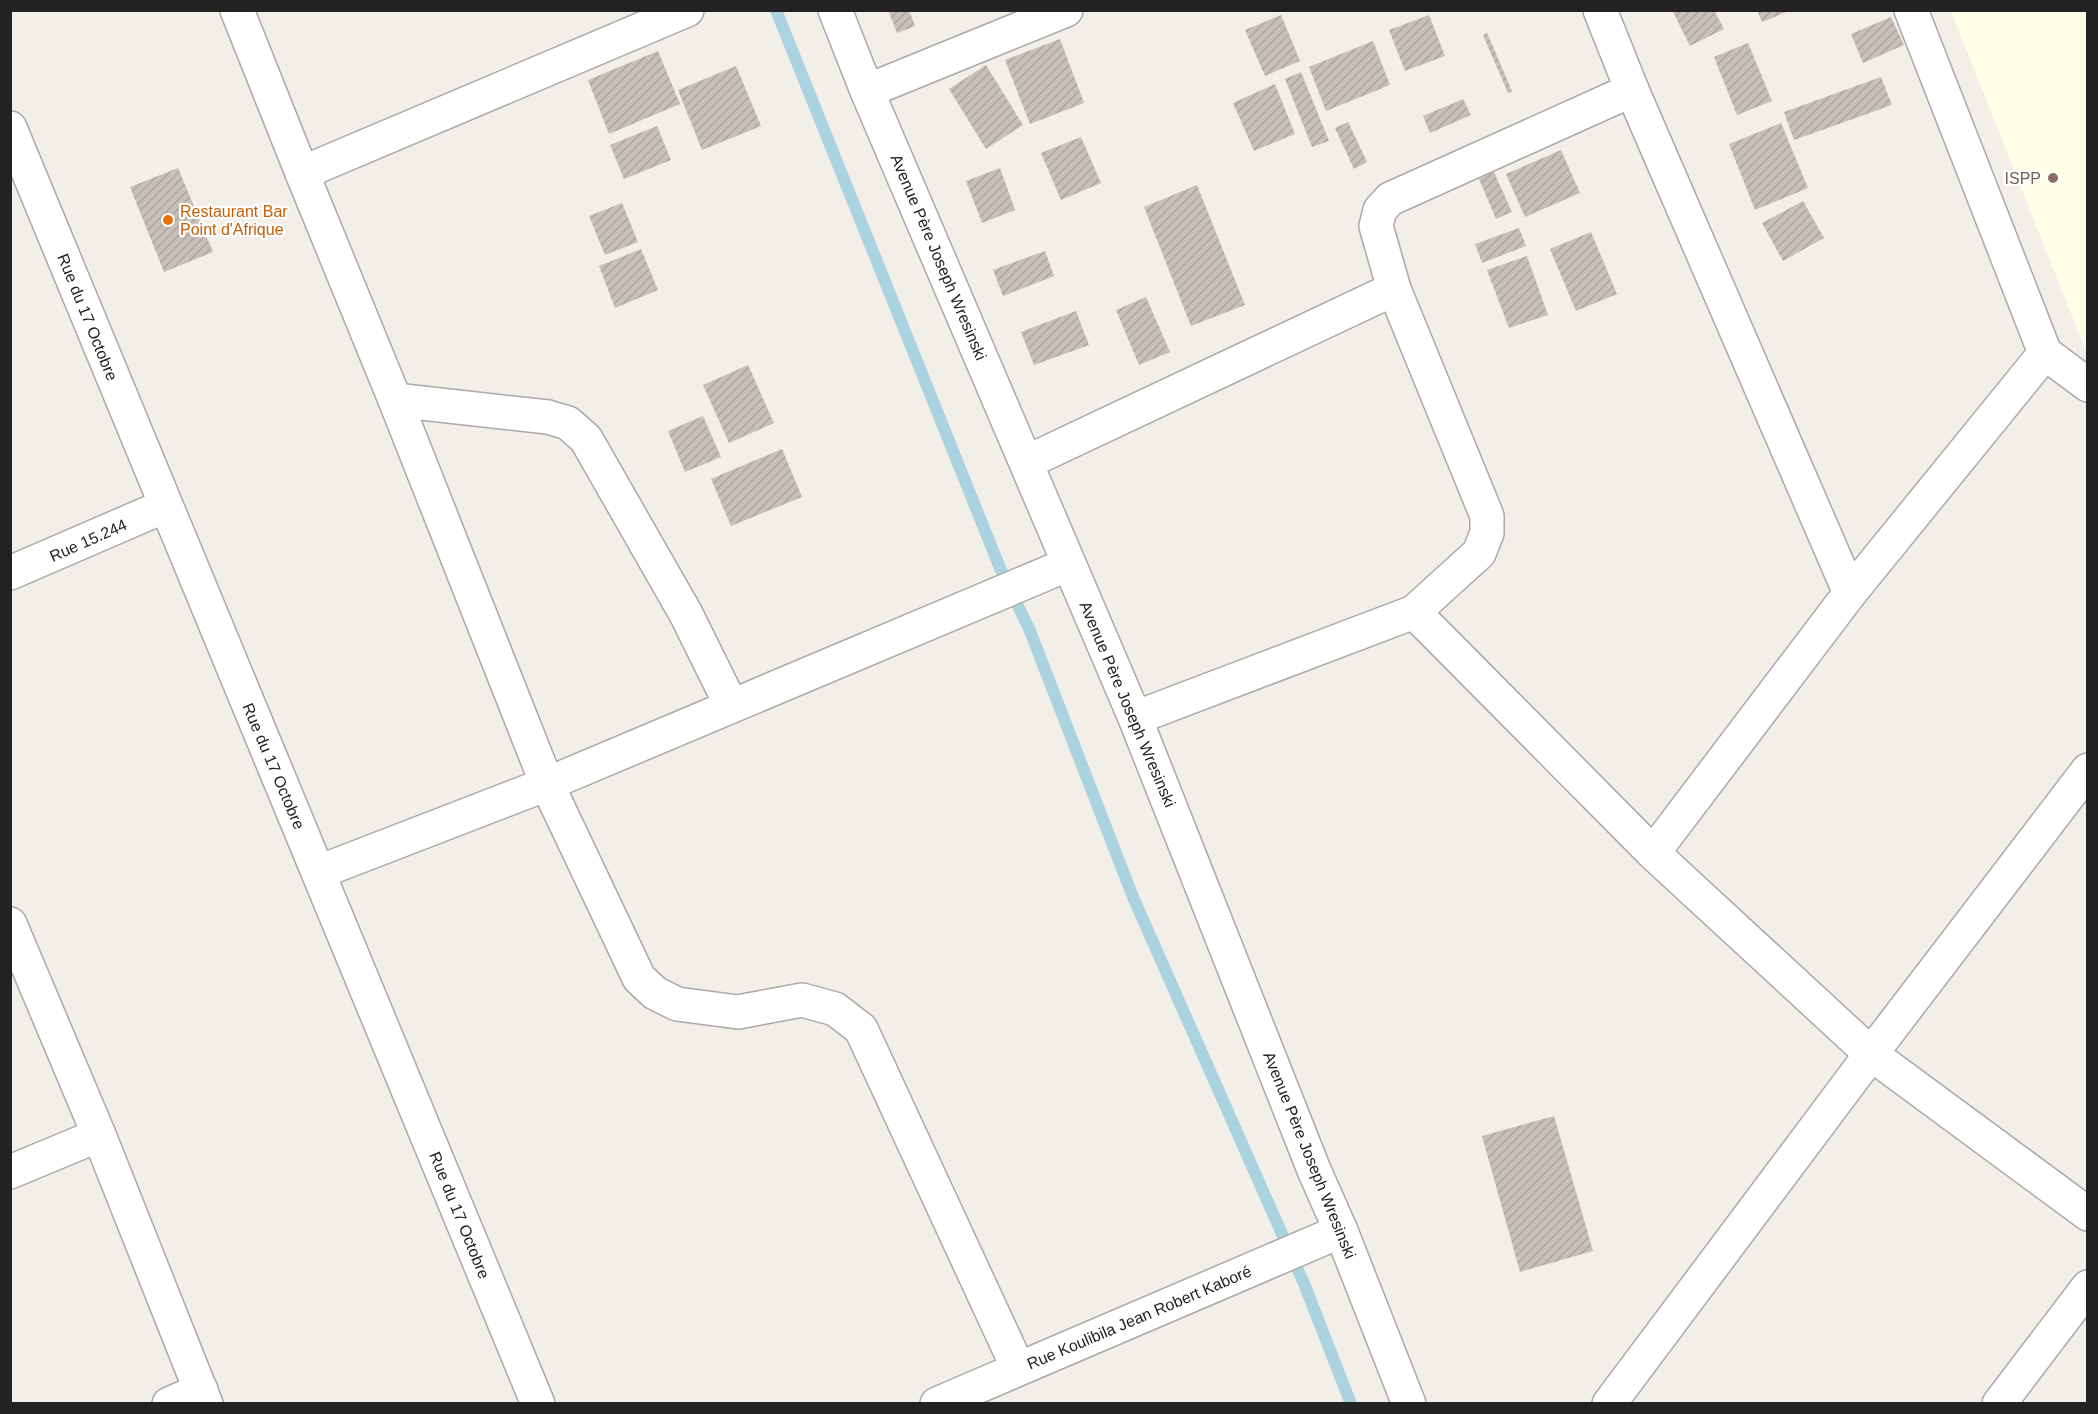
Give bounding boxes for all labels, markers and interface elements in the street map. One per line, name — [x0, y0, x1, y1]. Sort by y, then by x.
street label: Avenue Père Joseph Wresinski — [887, 152, 990, 363]
place label: ISPP — [2005, 170, 2041, 187]
marker: ISPP — [2046, 171, 2060, 185]
place label: Restaurant Bar Point d'Afrique — [180, 203, 288, 238]
marker: Restaurant Bar Point d'Afrique — [161, 213, 175, 227]
street label: Rue du 17 Octobre — [54, 251, 121, 383]
street label: Rue 15.244 — [47, 516, 130, 565]
street label: Avenue Père Joseph Wresinski — [1076, 599, 1179, 810]
street label: Rue du 17 Octobre — [239, 701, 308, 832]
street label: Avenue Père Joseph Wresinski — [1260, 1049, 1359, 1261]
street label: Rue du 17 Octobre — [426, 1149, 493, 1281]
street label: Rue Koulibila Jean Robert Kaboré — [1025, 1262, 1254, 1373]

